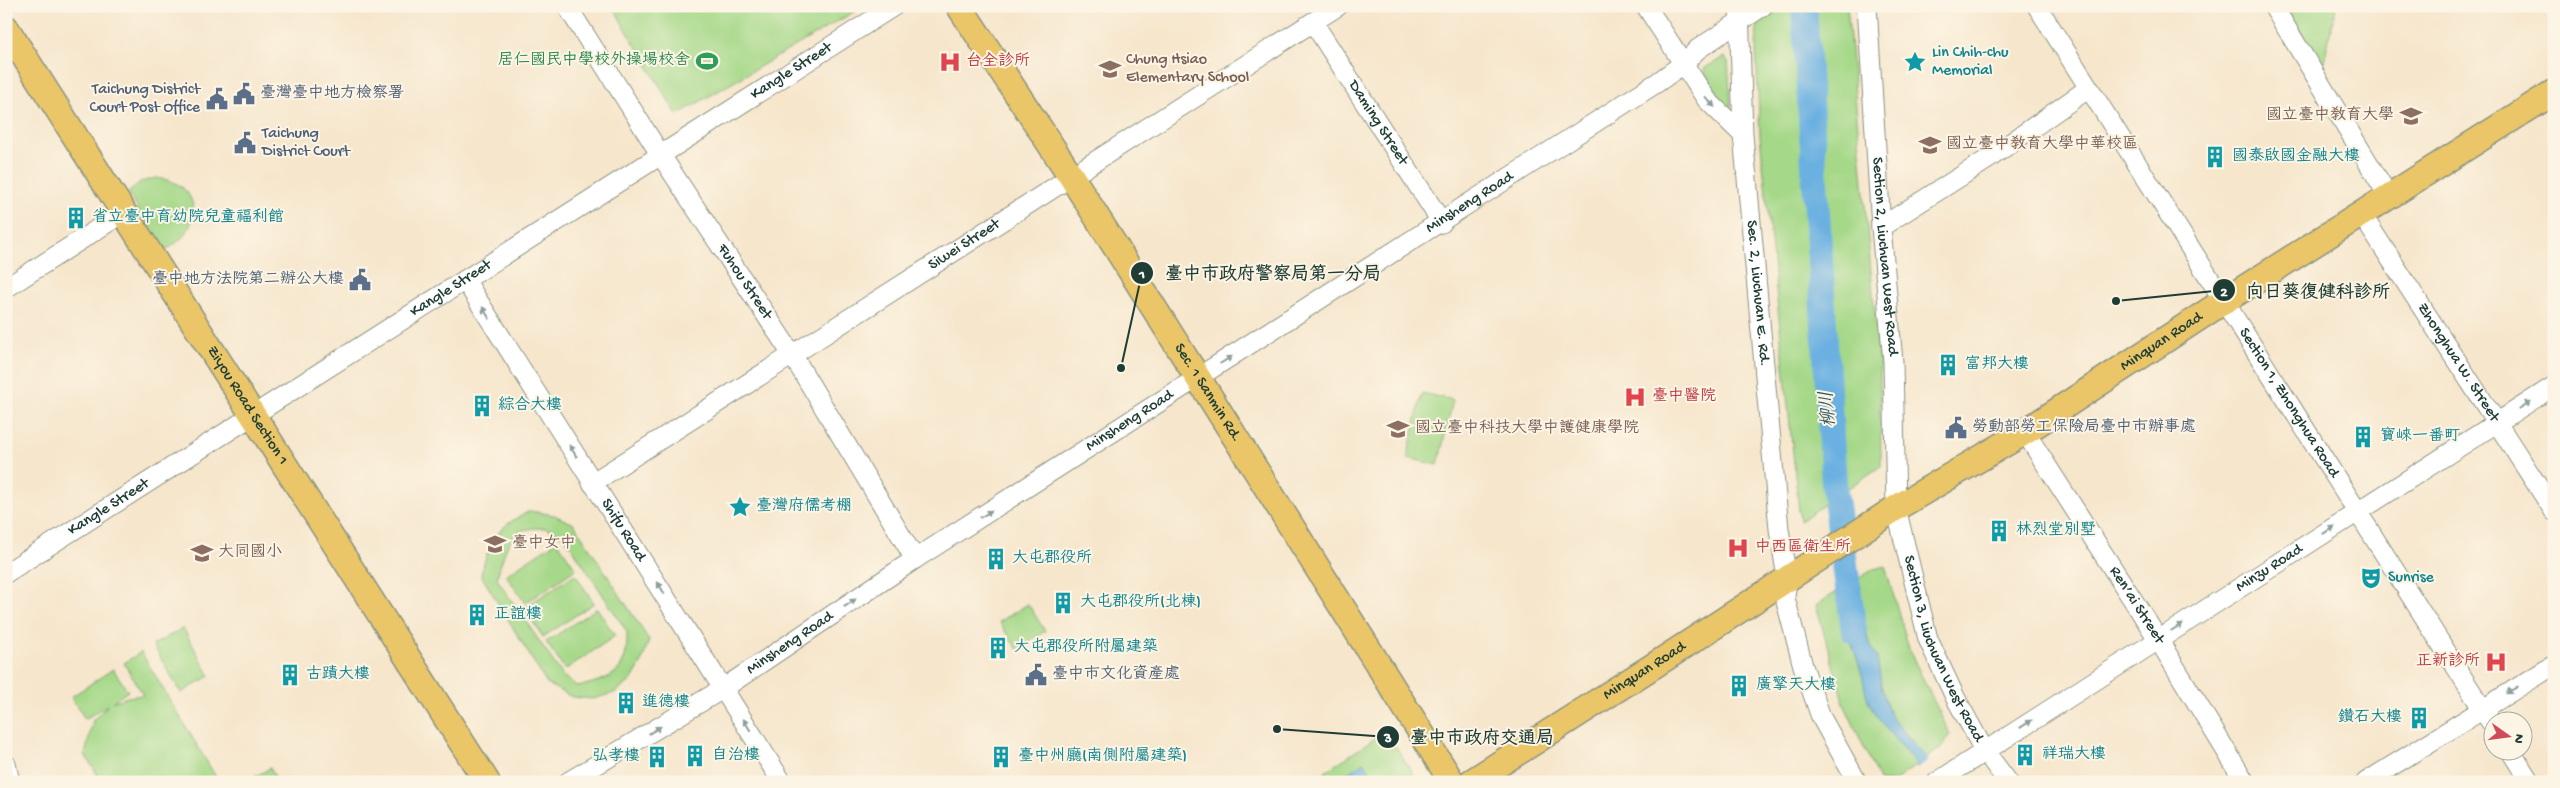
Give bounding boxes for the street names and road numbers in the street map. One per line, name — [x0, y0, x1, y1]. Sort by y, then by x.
street label: Kangle Street — [747, 38, 837, 104]
street label: Daming Street — [1343, 76, 1413, 170]
street label: Section 2, Liuchuan West Road — [1867, 156, 1902, 358]
street label: Minsheng Road — [1422, 167, 1519, 238]
street label: Siwei Street — [925, 214, 1005, 275]
street label: Sec. 2, Liuchuan E. Rd. — [1741, 219, 1774, 367]
street label: Fuhou Street — [712, 240, 777, 325]
street label: Kangle Street — [407, 255, 496, 322]
street label: Zhonghua W. Street — [2412, 300, 2504, 427]
street label: Minquan Road — [2117, 307, 2208, 376]
street label: Section 1, Zhonghua Road — [2234, 324, 2344, 483]
street label: Sec. 1 Sanmin Rd. — [1169, 340, 1246, 446]
street label: Ziyou Road Section 1 — [202, 343, 292, 469]
street label: Minsheng Road — [1083, 385, 1179, 456]
street label: Kangle Street — [65, 474, 154, 540]
street label: Shifu Road — [596, 495, 651, 567]
street label: Minzu Road — [2233, 539, 2308, 597]
street label: Section 3, Liuchuan West Road — [1898, 553, 1988, 747]
street label: Ren’ai Street — [2105, 563, 2169, 649]
street label: Minsheng Road — [743, 606, 838, 679]
street label: Minquan Road — [1600, 637, 1691, 705]

